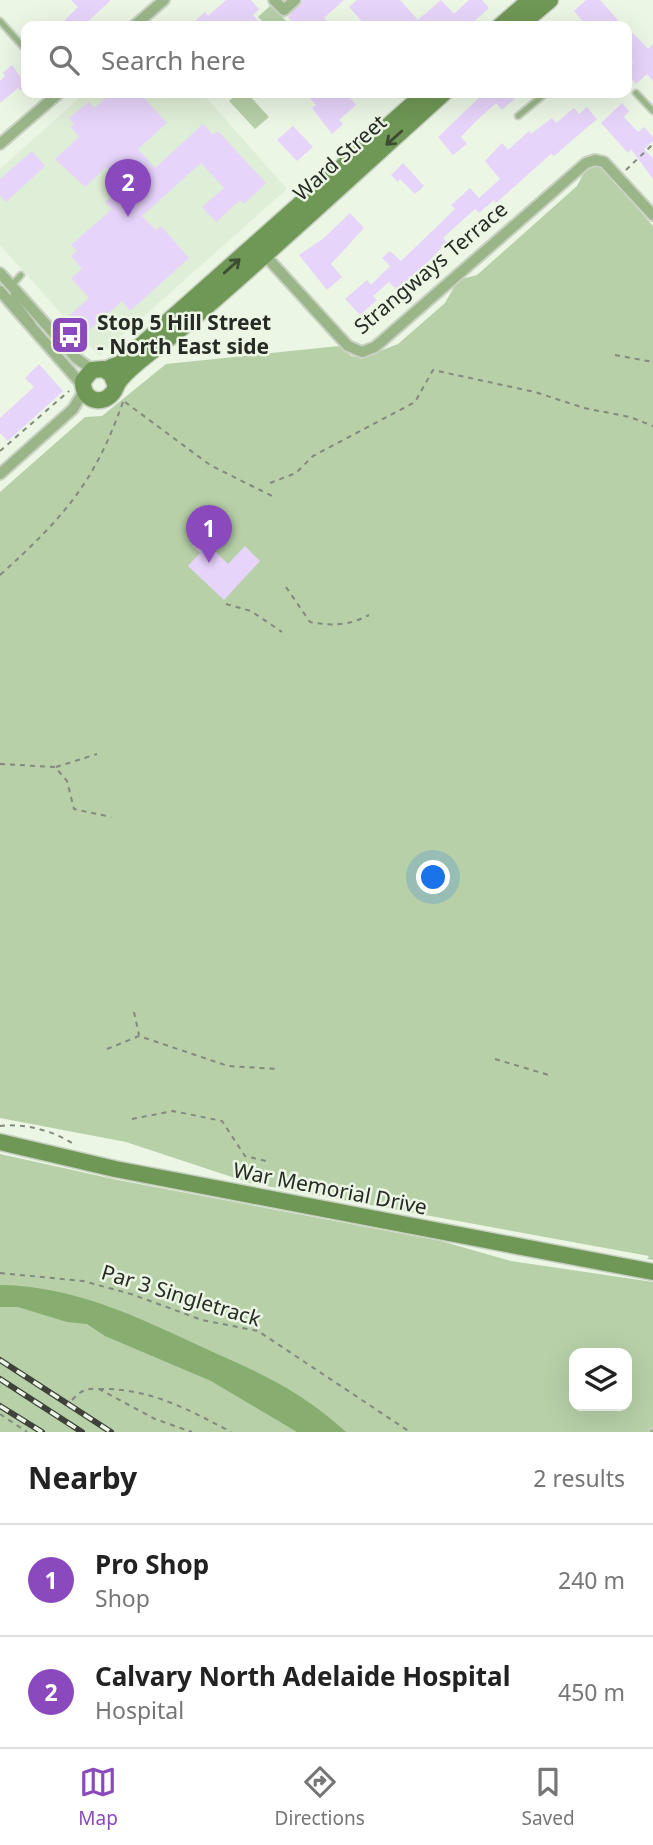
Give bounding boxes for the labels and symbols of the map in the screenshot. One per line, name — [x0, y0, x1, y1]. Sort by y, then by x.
street label: Ward Street — [287, 108, 392, 207]
one-way arrow — [385, 130, 403, 146]
pin: 2 — [105, 159, 151, 217]
street label: Strangways Terrace — [348, 195, 513, 340]
one-way arrow — [223, 258, 241, 274]
place label: Stop 5 Hill Street - North East side — [97, 308, 271, 360]
bus stop icon: Stop 5 Hill Street - North East side — [49, 314, 91, 356]
pin: 1 — [186, 505, 232, 563]
your location — [416, 860, 450, 894]
street label: War Memorial Drive — [231, 1155, 430, 1221]
street label: Par 3 Singletrack — [98, 1258, 265, 1333]

